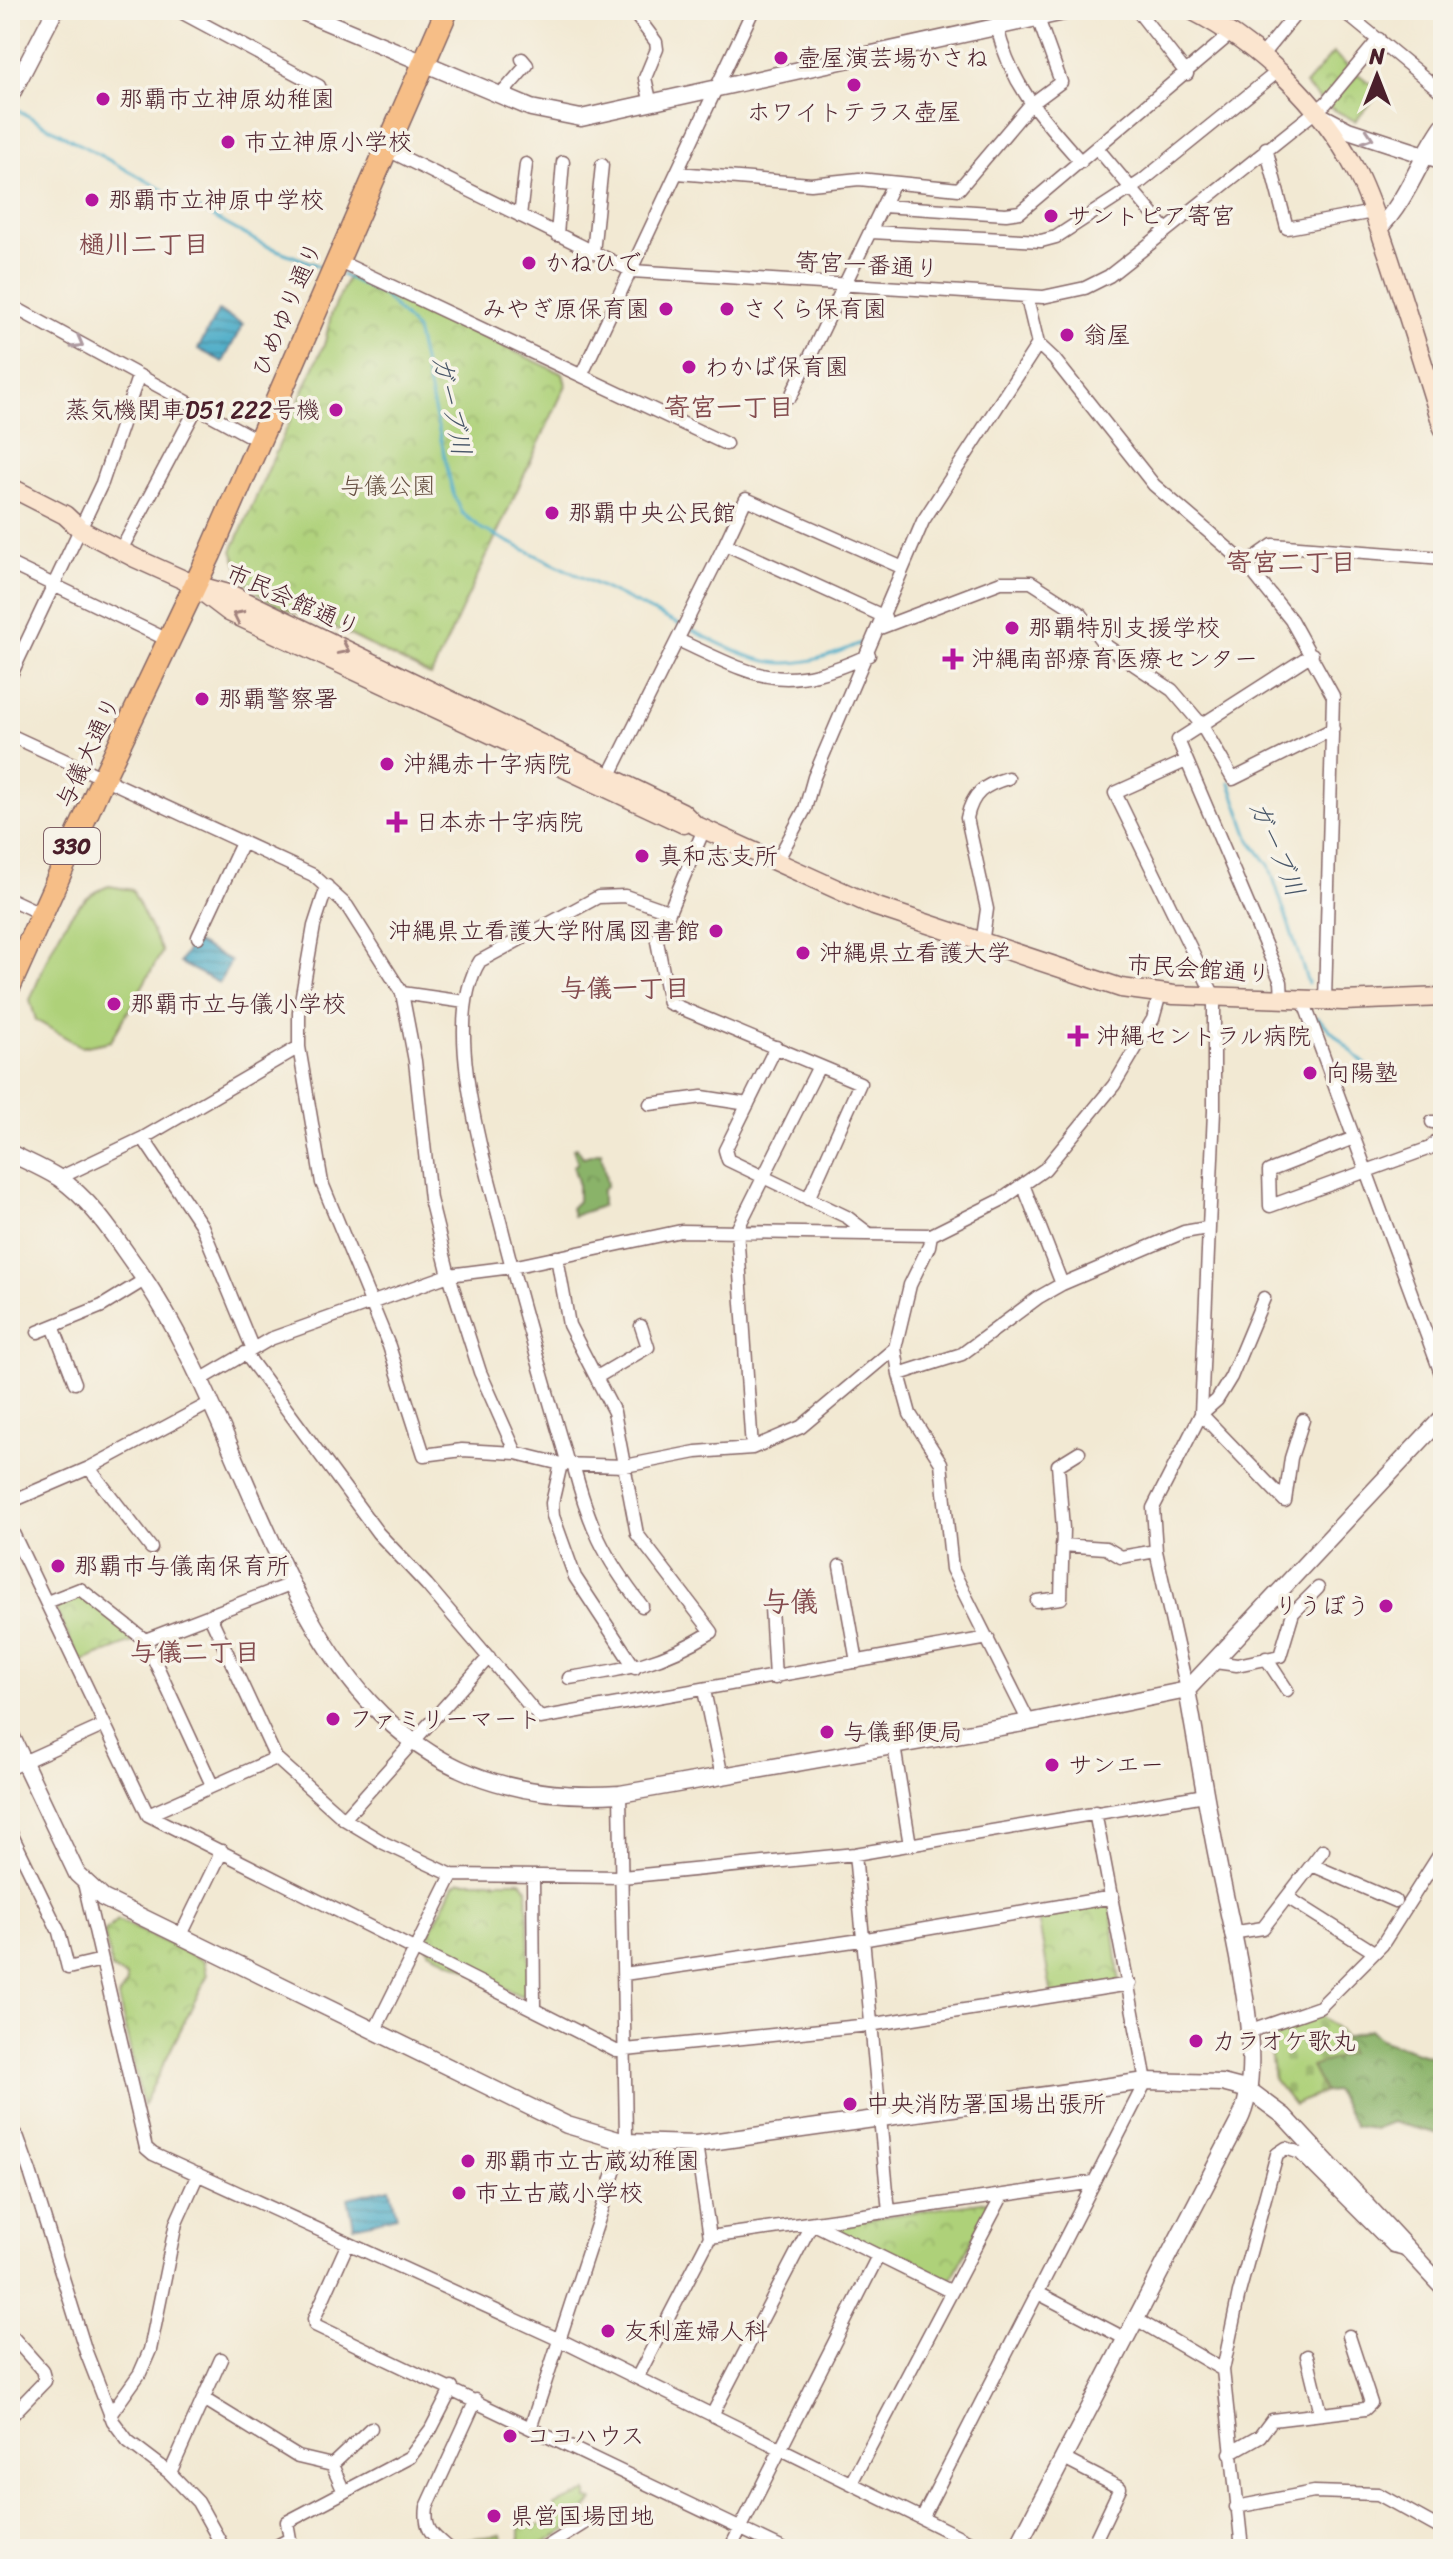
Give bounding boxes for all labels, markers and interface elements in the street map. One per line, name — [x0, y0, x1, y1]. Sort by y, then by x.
north arrow — [1337, 36, 1417, 116]
place label: 壼屋演芸場かさね — [797, 37, 989, 79]
text: N — [1368, 37, 1385, 76]
marker: 壼屋演芸場かさね — [772, 49, 790, 67]
marker: ホワイトテラス壺屋 — [845, 76, 863, 94]
place label: 那覇市立神原幼稚園 — [119, 78, 335, 120]
marker: 那覇市立神原幼稚園 — [94, 90, 112, 108]
place label: ホワイトテラス壺屋 — [746, 91, 962, 133]
place label: 市立神原小学校 — [244, 121, 412, 163]
one-way arrow — [1360, 127, 1374, 143]
marker: 市立神原小学校 — [219, 133, 237, 151]
place label: 那覇市立神原中学校 — [108, 179, 324, 221]
marker: 那覇市立神原中学校 — [83, 191, 101, 209]
place label: サントピア寄宮 — [1067, 195, 1235, 237]
marker: サントピア寄宮 — [1042, 207, 1060, 225]
district label: 樋川二丁目 — [79, 221, 209, 267]
street label: ひめゆり通り — [240, 235, 334, 383]
street label: 寄宮一番通り — [794, 240, 940, 290]
place label: かねひで — [545, 242, 641, 284]
marker: かねひで — [520, 254, 538, 272]
place label: みやぎ原保育園 — [482, 288, 650, 330]
place label: さくら保育園 — [743, 288, 887, 330]
marker: みやぎ原保育園 — [657, 300, 675, 318]
marker: さくら保育園 — [718, 300, 736, 318]
place label: 翁屋 — [1083, 314, 1131, 356]
marker: 翁屋 — [1058, 326, 1076, 344]
one-way arrow — [69, 333, 84, 349]
place label: わかば保育園 — [705, 346, 849, 388]
water label: ガーブ川 — [419, 350, 485, 460]
marker: わかば保育園 — [680, 358, 698, 376]
district label: 寄宮一丁目 — [664, 384, 794, 430]
place label: 蒸気機関車D51 222号機 — [65, 389, 320, 431]
marker: 蒸気機関車D51 222号機 — [327, 401, 345, 419]
park label: 与儀公園 — [340, 465, 436, 507]
place label: 那覇中央公民館 — [568, 492, 736, 534]
marker: 那覇中央公民館 — [543, 504, 561, 522]
district label: 寄宮二丁目 — [1226, 539, 1356, 585]
street label: 市民会館通り — [219, 552, 367, 648]
place label: 那覇特別支援学校 — [1028, 607, 1220, 649]
one-way arrow — [232, 610, 247, 626]
marker: 那覇特別支援学校 — [1003, 619, 1021, 637]
place label: 沖縄南部療育医療センター — [971, 638, 1258, 680]
one-way arrow — [335, 639, 350, 655]
marker: 沖縄南部療育医療センター — [942, 648, 964, 670]
place label: 那覇警察署 — [218, 678, 338, 720]
street label: 与儀大通り — [44, 689, 132, 815]
marker: 那覇警察署 — [193, 690, 211, 708]
place label: 沖縄赤十字病院 — [403, 743, 571, 785]
marker: 沖縄赤十字病院 — [378, 755, 396, 773]
water label: ガーブ川 — [1236, 792, 1318, 904]
place label: 日本赤十字病院 — [415, 801, 583, 843]
marker: 日本赤十字病院 — [386, 811, 408, 833]
road number: 330 — [44, 828, 100, 864]
place label: 真和志支所 — [658, 835, 778, 877]
marker: 真和志支所 — [633, 847, 651, 865]
place label: 沖縄県立看護大学附属図書館 — [388, 910, 700, 952]
marker: 沖縄県立看護大学附属図書館 — [707, 922, 725, 940]
place label: 沖縄県立看護大学 — [819, 932, 1011, 974]
street label: 市民会館通り — [1126, 943, 1272, 995]
marker: 沖縄県立看護大学 — [794, 944, 812, 962]
district label: 与儀一丁目 — [560, 965, 690, 1011]
place label: 那覇市立与儀小学校 — [130, 983, 346, 1025]
marker: 那覇市立与儀小学校 — [105, 995, 123, 1013]
place label: 沖縄セントラル病院 — [1096, 1015, 1311, 1057]
marker: 沖縄セントラル病院 — [1067, 1025, 1089, 1047]
place label: 向陽塾 — [1326, 1052, 1398, 1094]
marker: 向陽塾 — [1301, 1064, 1319, 1082]
place label: 那覇市与儀南保育所 — [74, 1545, 290, 1587]
marker: 那覇市与儀南保育所 — [49, 1557, 67, 1575]
district label: 与儀 — [762, 1577, 818, 1626]
place label: りうぼう — [1274, 1585, 1370, 1627]
marker: りうぼう — [1377, 1597, 1395, 1615]
district label: 与儀二丁目 — [130, 1629, 260, 1675]
place label: ファミリーマート — [349, 1698, 541, 1740]
marker: ファミリーマート — [324, 1710, 342, 1728]
place label: 与儀郵便局 — [843, 1711, 963, 1753]
marker: 与儀郵便局 — [818, 1723, 836, 1741]
place label: サンエー — [1068, 1744, 1164, 1786]
marker: サンエー — [1043, 1756, 1061, 1774]
place label: カラオケ歌丸 — [1212, 2020, 1356, 2062]
marker: カラオケ歌丸 — [1187, 2032, 1205, 2050]
place label: 中央消防署国場出張所 — [866, 2083, 1106, 2125]
marker: 中央消防署国場出張所 — [841, 2095, 859, 2113]
place label: 那覇市立古蔵幼稚園 — [484, 2140, 700, 2182]
marker: 那覇市立古蔵幼稚園 — [459, 2152, 477, 2170]
place label: 市立古蔵小学校 — [475, 2172, 643, 2214]
marker: 市立古蔵小学校 — [450, 2184, 468, 2202]
place label: 友利産婦人科 — [624, 2310, 768, 2352]
marker: 友利産婦人科 — [599, 2322, 617, 2340]
place label: ココハウス — [526, 2415, 645, 2457]
marker: ココハウス — [501, 2427, 519, 2445]
place label: 県営国場団地 — [510, 2495, 654, 2537]
marker: 県営国場団地 — [485, 2507, 503, 2525]

